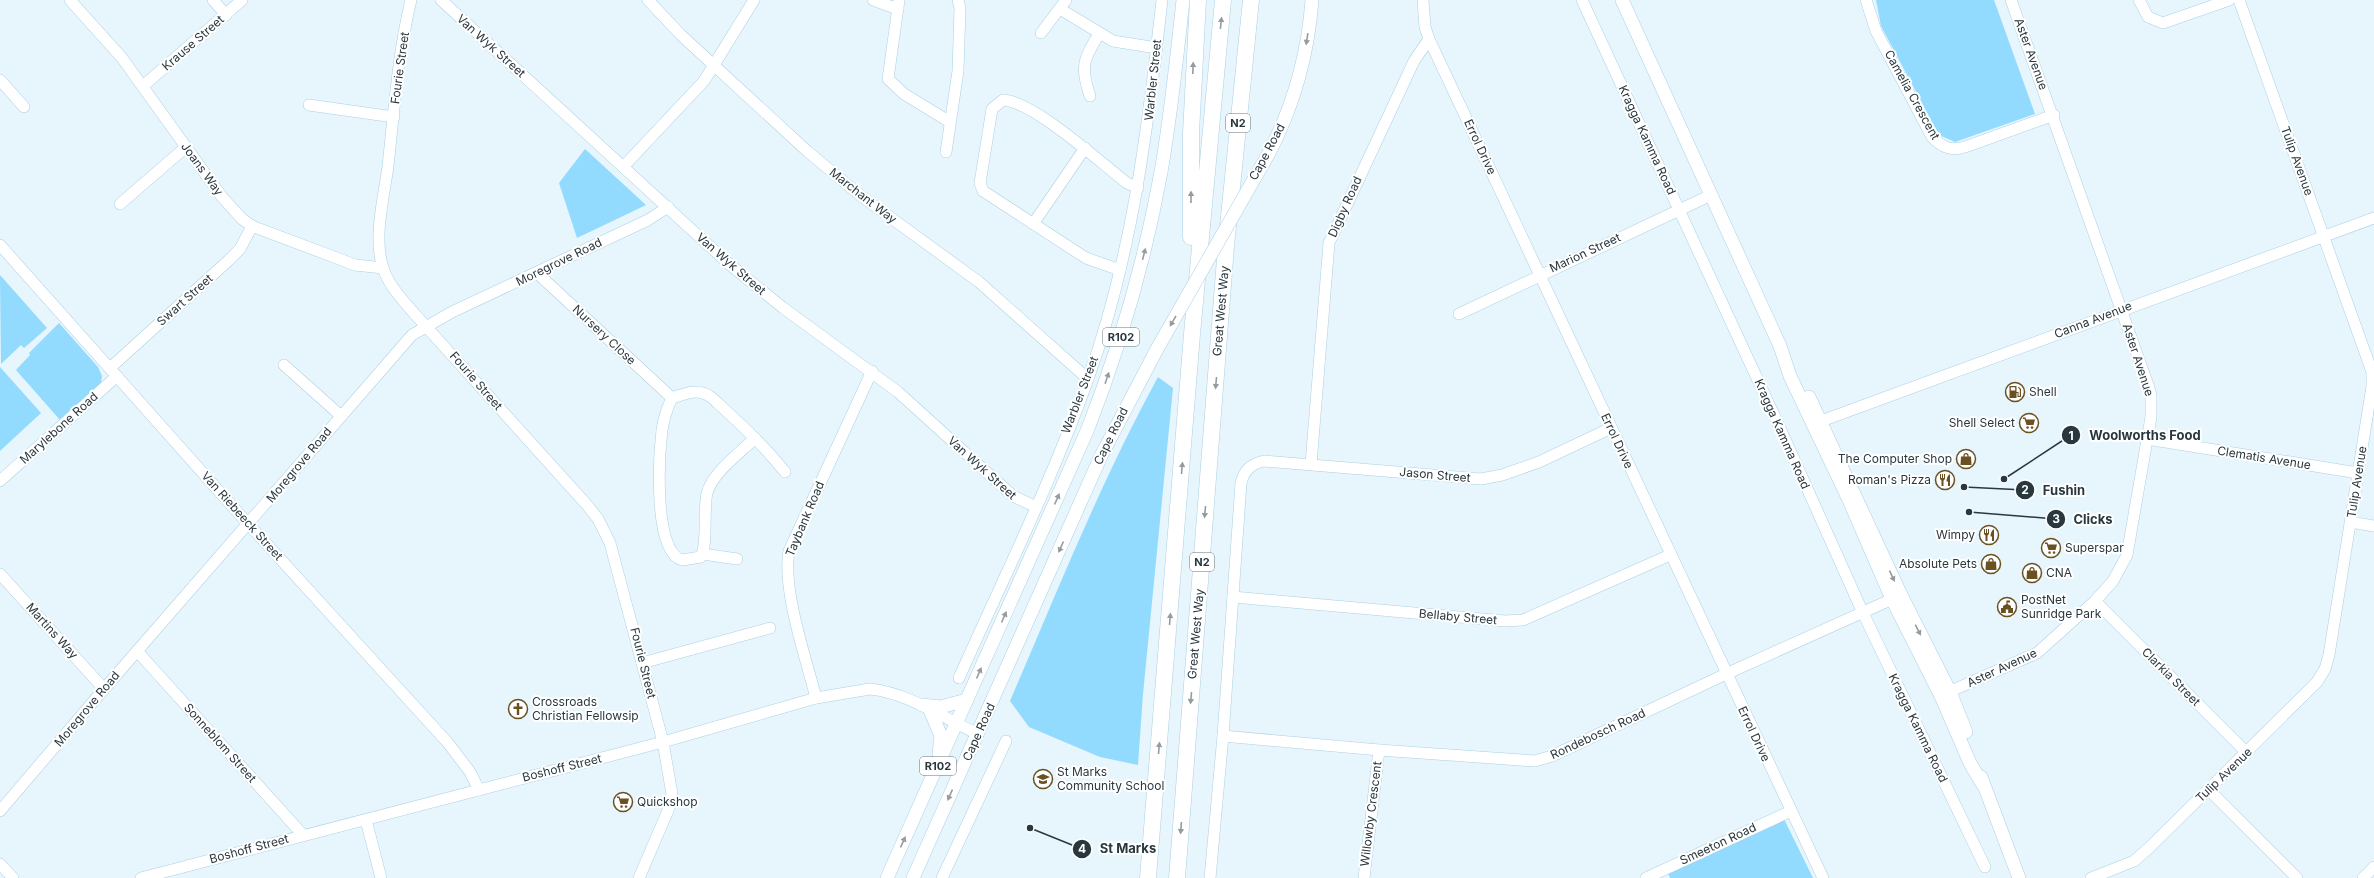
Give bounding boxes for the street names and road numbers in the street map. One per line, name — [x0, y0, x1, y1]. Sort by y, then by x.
street label: Van Wyk Street — [454, 11, 529, 80]
street label: Krause Street — [159, 12, 227, 74]
street label: Aster Avenue — [2012, 16, 2051, 92]
street label: Fourie Street — [387, 31, 412, 105]
street label: Warbler Street — [1141, 38, 1164, 121]
street label: Camelia Crescent — [1882, 47, 1943, 142]
street label: Kragga Kamma Road — [1616, 83, 1679, 197]
road number: N2 — [1226, 114, 1250, 132]
street label: Errol Drive — [1461, 117, 1500, 177]
street label: Cape Road — [1245, 121, 1288, 183]
street label: Tulip Avenue — [2278, 124, 2317, 198]
street label: Joans Way — [178, 139, 227, 198]
street label: Marchant Way — [827, 165, 900, 227]
street label: Digby Road — [1324, 174, 1365, 240]
street label: Van Wyk Street — [693, 229, 769, 298]
street label: Marion Street — [1547, 230, 1623, 276]
street label: Moregrove Road — [513, 234, 604, 289]
street label: Great West Way — [1209, 265, 1232, 357]
street label: Swart Street — [154, 271, 216, 329]
street label: Canna Avenue — [2052, 298, 2134, 341]
street label: Nursery Close — [570, 302, 639, 368]
street label: Aster Avenue — [2120, 322, 2157, 398]
road number: R102 — [1103, 328, 1139, 346]
street label: Fourie Street — [447, 348, 506, 413]
street label: Warbler Street — [1058, 354, 1101, 436]
street label: Kragga Kamma Road — [1751, 376, 1814, 491]
street label: Marylebone Road — [17, 389, 101, 467]
street label: Cape Road — [1090, 405, 1131, 467]
street label: Errol Drive — [1598, 411, 1637, 471]
street label: Moregrove Road — [263, 424, 335, 505]
street label: Van Wyk Street — [945, 433, 1020, 502]
street label: Clematis Avenue — [2216, 443, 2312, 472]
street label: Tulip Avenue — [2343, 445, 2370, 519]
street label: Jason Street — [1399, 464, 1471, 485]
street label: Van Riebeeck Street — [198, 468, 286, 563]
street label: Taybank Road — [782, 479, 827, 559]
road number: N2 — [1190, 553, 1214, 571]
street label: Great West Way — [1184, 588, 1207, 680]
street label: Martins Way — [23, 599, 82, 662]
street label: Bellaby Street — [1418, 606, 1498, 627]
street label: Fourie Street — [627, 626, 660, 700]
street label: Clarkia Street — [2139, 644, 2204, 709]
street label: Aster Avenue — [1964, 645, 2039, 690]
street label: Moregrove Road — [51, 668, 123, 749]
street label: Kragga Kamma Road — [1886, 671, 1951, 785]
street label: Sonneblom Street — [181, 700, 260, 785]
street label: Cape Road — [959, 700, 998, 763]
street label: Errol Drive — [1735, 704, 1774, 764]
street label: Rondebosch Road — [1548, 705, 1648, 762]
street label: Tulip Avenue — [2192, 744, 2255, 805]
street label: Boshoff Street — [521, 750, 603, 785]
road number: R102 — [920, 757, 956, 775]
street label: Willowby Crescent — [1357, 760, 1384, 867]
street label: Smeeton Road — [1677, 819, 1758, 868]
street label: Boshoff Street — [208, 831, 290, 866]

